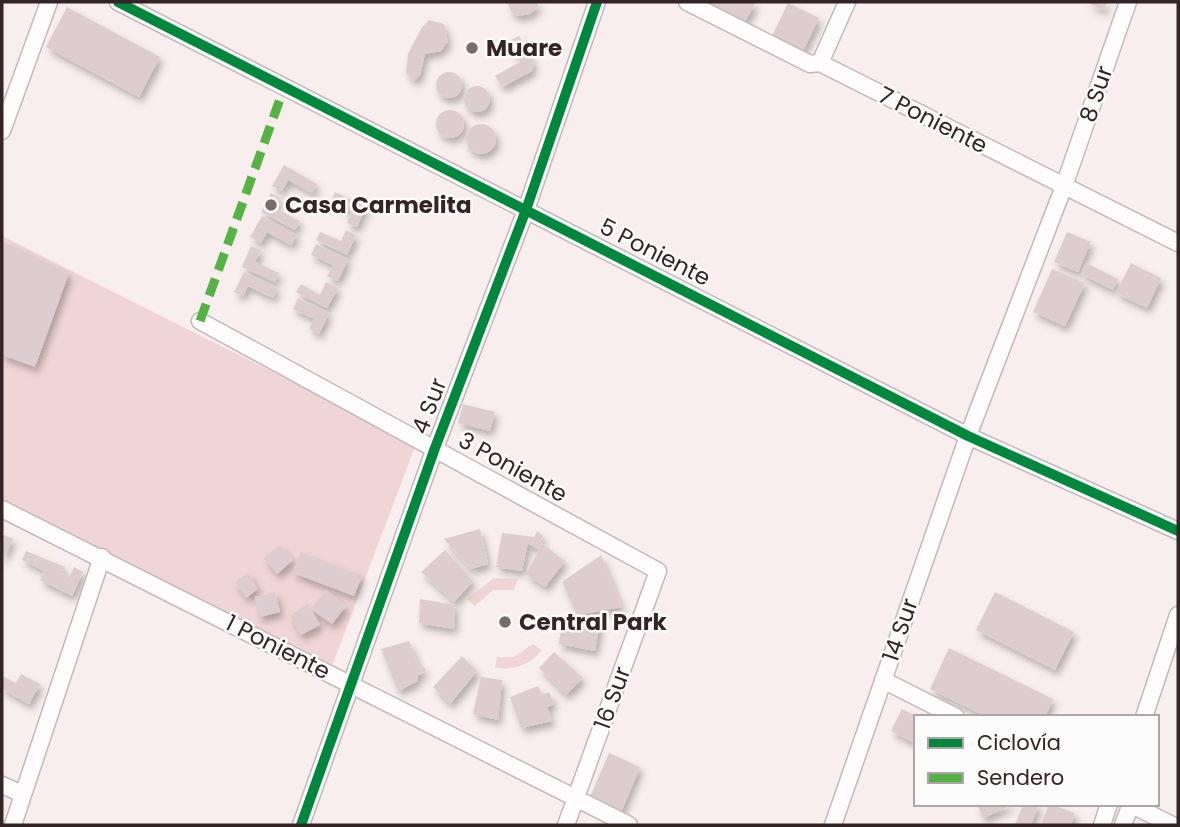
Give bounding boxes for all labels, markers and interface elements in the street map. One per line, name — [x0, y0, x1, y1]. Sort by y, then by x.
place label: Muare — [486, 32, 562, 64]
marker: Muare — [464, 40, 480, 56]
street label: 8 Sur — [1072, 62, 1120, 126]
street label: 7 Poniente — [873, 79, 993, 161]
place label: Casa Carmelita — [285, 189, 472, 221]
marker: Casa Carmelita — [263, 197, 279, 213]
street label: 5 Poniente — [594, 210, 716, 294]
street label: 4 Sur — [404, 373, 454, 439]
street label: 3 Poniente — [453, 424, 573, 510]
street label: 14 Sur — [874, 594, 926, 666]
place label: Central Park — [519, 606, 667, 638]
street label: 1 Poniente — [220, 607, 336, 687]
marker: Central Park — [497, 614, 513, 630]
street label: 16 Sur — [586, 662, 638, 734]
legend — [914, 715, 1159, 806]
text: Ciclovía — [977, 728, 1061, 757]
text: Sendero — [977, 763, 1064, 792]

